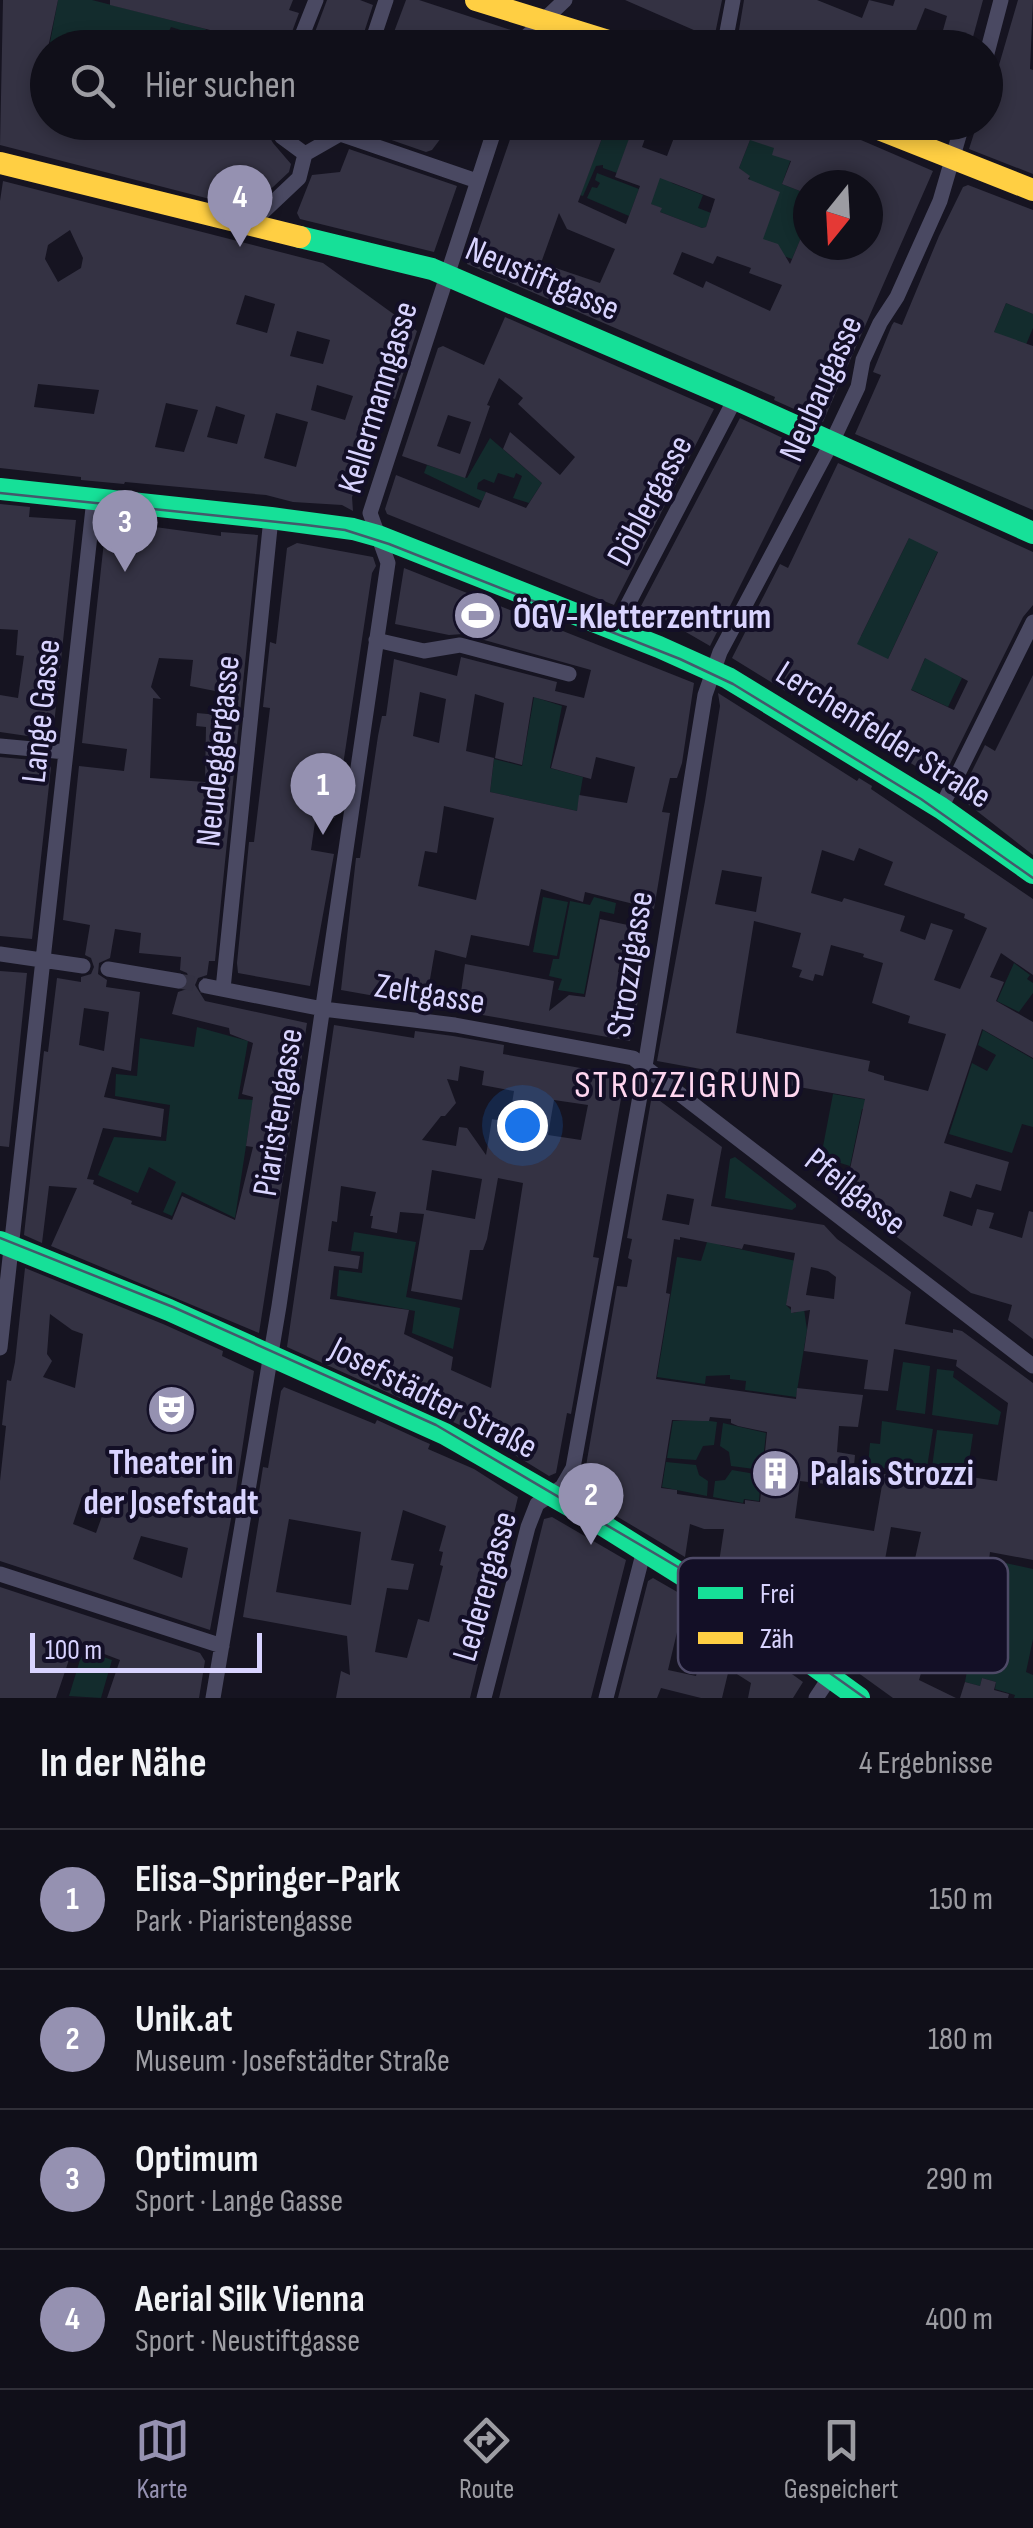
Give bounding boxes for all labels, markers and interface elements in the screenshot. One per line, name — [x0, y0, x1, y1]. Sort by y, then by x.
search box — [30, 30, 1003, 140]
icon: search — [65, 58, 120, 113]
text: Hier suchen — [145, 63, 296, 108]
pin: 4 — [208, 164, 272, 247]
north arrow — [793, 170, 883, 260]
street label: Neustiftgasse — [459, 228, 626, 331]
street label: Kellermanngasse — [329, 296, 428, 498]
street label: Neubaugasse — [770, 309, 873, 468]
street label: Döblergasse — [598, 428, 703, 573]
pin: 3 — [92, 490, 158, 572]
sports icon: ÖGV-Kletterzentrum — [452, 590, 504, 642]
place label: ÖGV-Kletterzentrum — [513, 596, 771, 639]
street label: Lange Gasse — [13, 637, 70, 785]
street label: Lerchenfelder Straße — [768, 652, 999, 819]
street label: Neudeggergasse — [187, 653, 250, 849]
pin: 1 — [290, 752, 356, 835]
street label: Strozzigasse — [598, 888, 663, 1040]
street label: Zeltgasse — [372, 965, 488, 1024]
street label: Piaristengasse — [244, 1025, 313, 1199]
district label: STROZZIGRUND — [574, 1063, 804, 1108]
your location — [497, 1100, 548, 1151]
street label: Pfeilgasse — [796, 1139, 915, 1245]
street label: Josefstädter Straße — [322, 1327, 544, 1469]
theatre icon: Theater in der Josefstadt — [145, 1384, 197, 1436]
place label: Theater in der Josefstadt — [83, 1442, 259, 1525]
building icon: Palais Strozzi — [749, 1447, 801, 1499]
place label: Palais Strozzi — [810, 1453, 974, 1496]
pin: 2 — [558, 1462, 624, 1545]
street label: Lederergasse — [444, 1507, 527, 1666]
legend — [678, 1558, 1008, 1673]
text: Frei — [760, 1578, 795, 1611]
text: Zäh — [760, 1623, 794, 1656]
scale bar — [30, 1628, 262, 1672]
text: 100 m — [45, 1634, 102, 1667]
text: In der Nähe — [40, 1738, 207, 1789]
text: 4 Ergebnisse — [859, 1744, 993, 1783]
text: Elisa-Springer-Park — [135, 1857, 400, 1902]
text: 1 — [66, 1880, 79, 1919]
text: 150 m — [929, 1880, 993, 1919]
text: Park · Piaristengasse — [135, 1902, 353, 1941]
text: Unik.at — [135, 1997, 232, 2042]
text: 2 — [65, 2020, 80, 2059]
text: 180 m — [928, 2020, 993, 2059]
text: Museum · Josefstädter Straße — [135, 2042, 450, 2081]
text: Optimum — [135, 2137, 258, 2182]
text: 3 — [65, 2160, 80, 2199]
text: 290 m — [926, 2160, 993, 2199]
text: Sport · Lange Gasse — [135, 2182, 343, 2221]
text: Aerial Silk Vienna — [135, 2277, 365, 2322]
text: 4 — [65, 2300, 80, 2339]
text: 400 m — [925, 2300, 993, 2339]
text: Sport · Neustiftgasse — [135, 2322, 360, 2361]
tab: Karte — [135, 2413, 190, 2506]
tab: Route — [459, 2413, 514, 2506]
tab: Gespeichert — [784, 2413, 898, 2506]

